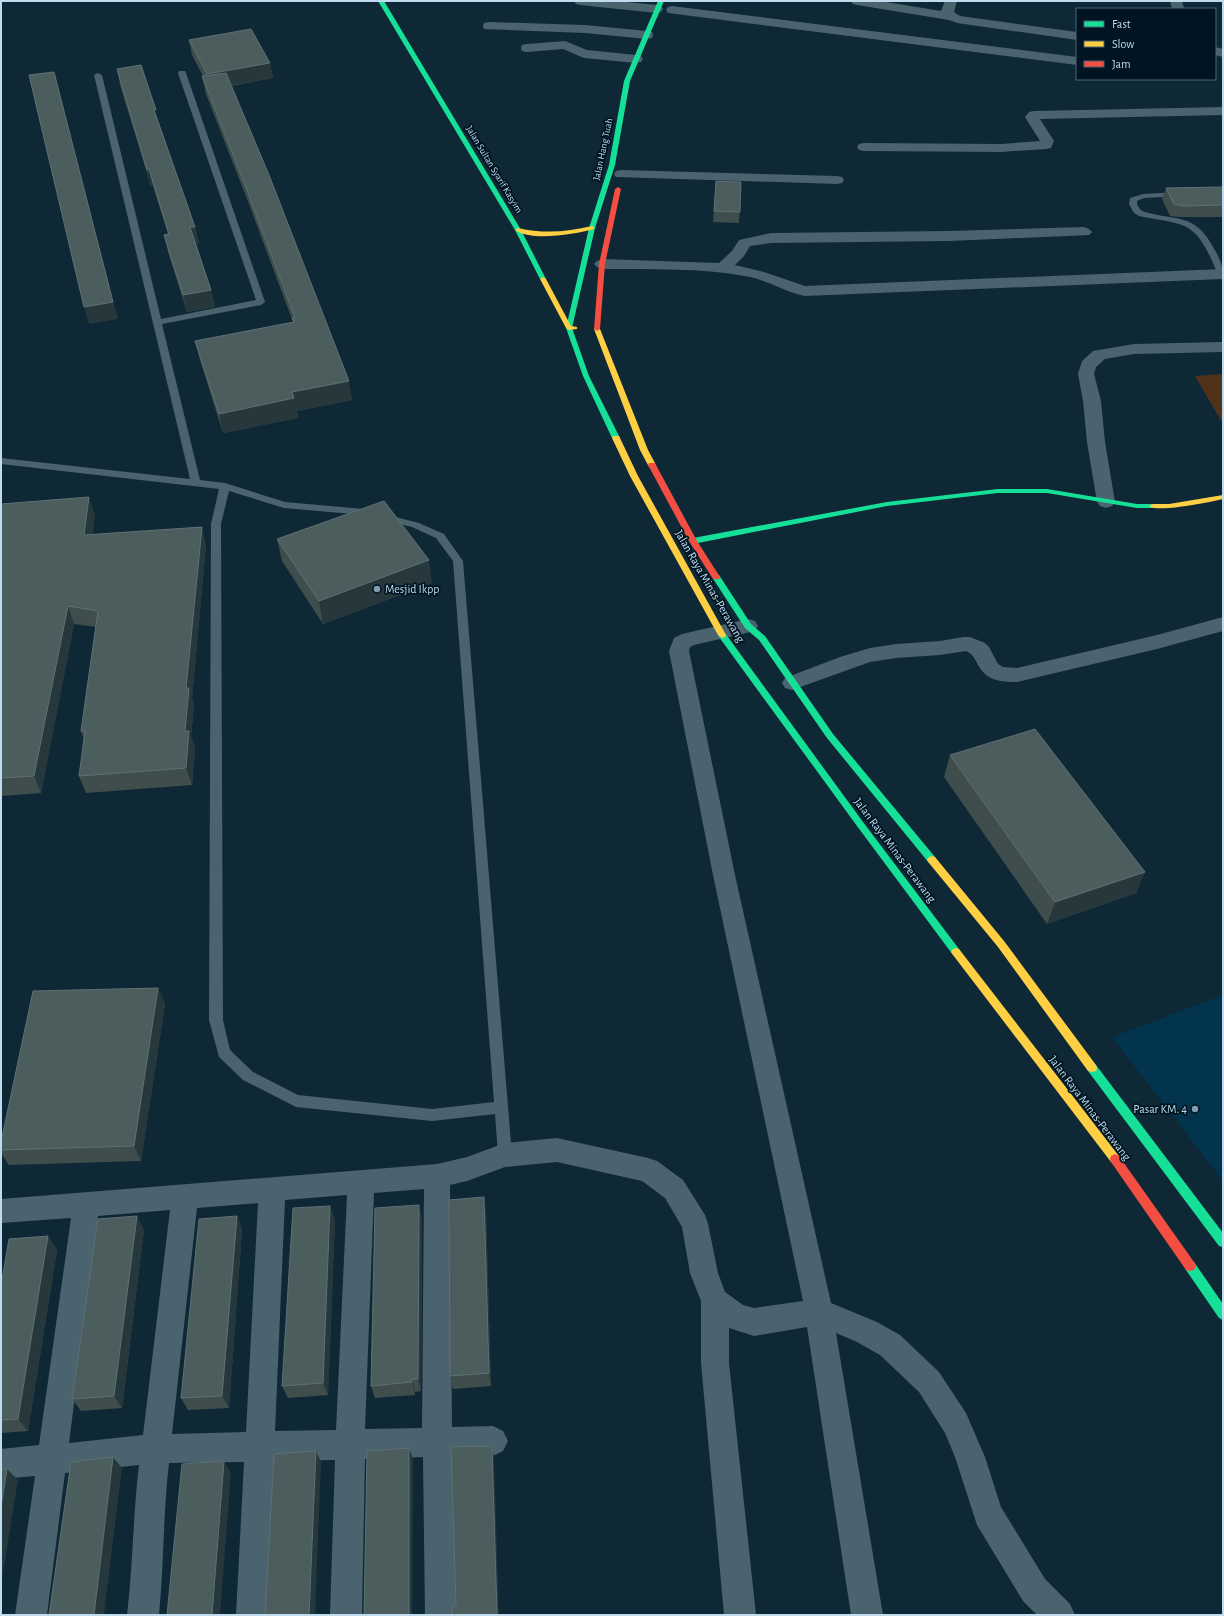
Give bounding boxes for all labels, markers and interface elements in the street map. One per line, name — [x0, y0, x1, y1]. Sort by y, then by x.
legend — [1076, 8, 1216, 80]
text: Fast — [1112, 18, 1131, 30]
text: Slow — [1112, 38, 1134, 50]
text: Jam — [1112, 58, 1131, 70]
street label: Jalan Hang Tuah — [592, 117, 614, 181]
street label: Jalan Sultan Syarif Kasyim — [464, 124, 524, 215]
street label: Jalan Raya Minas-Perawang — [672, 528, 747, 645]
place label: Mesjid Ikpp — [385, 583, 439, 596]
marker: Mesjid Ikpp — [372, 584, 382, 594]
street label: Jalan Raya Minas-Perawang — [851, 795, 938, 905]
street label: Jalan Raya Minas-Perawang — [1046, 1053, 1133, 1163]
place label: Pasar KM. 4 — [1133, 1103, 1187, 1115]
marker: Pasar KM. 4 — [1190, 1104, 1200, 1114]

